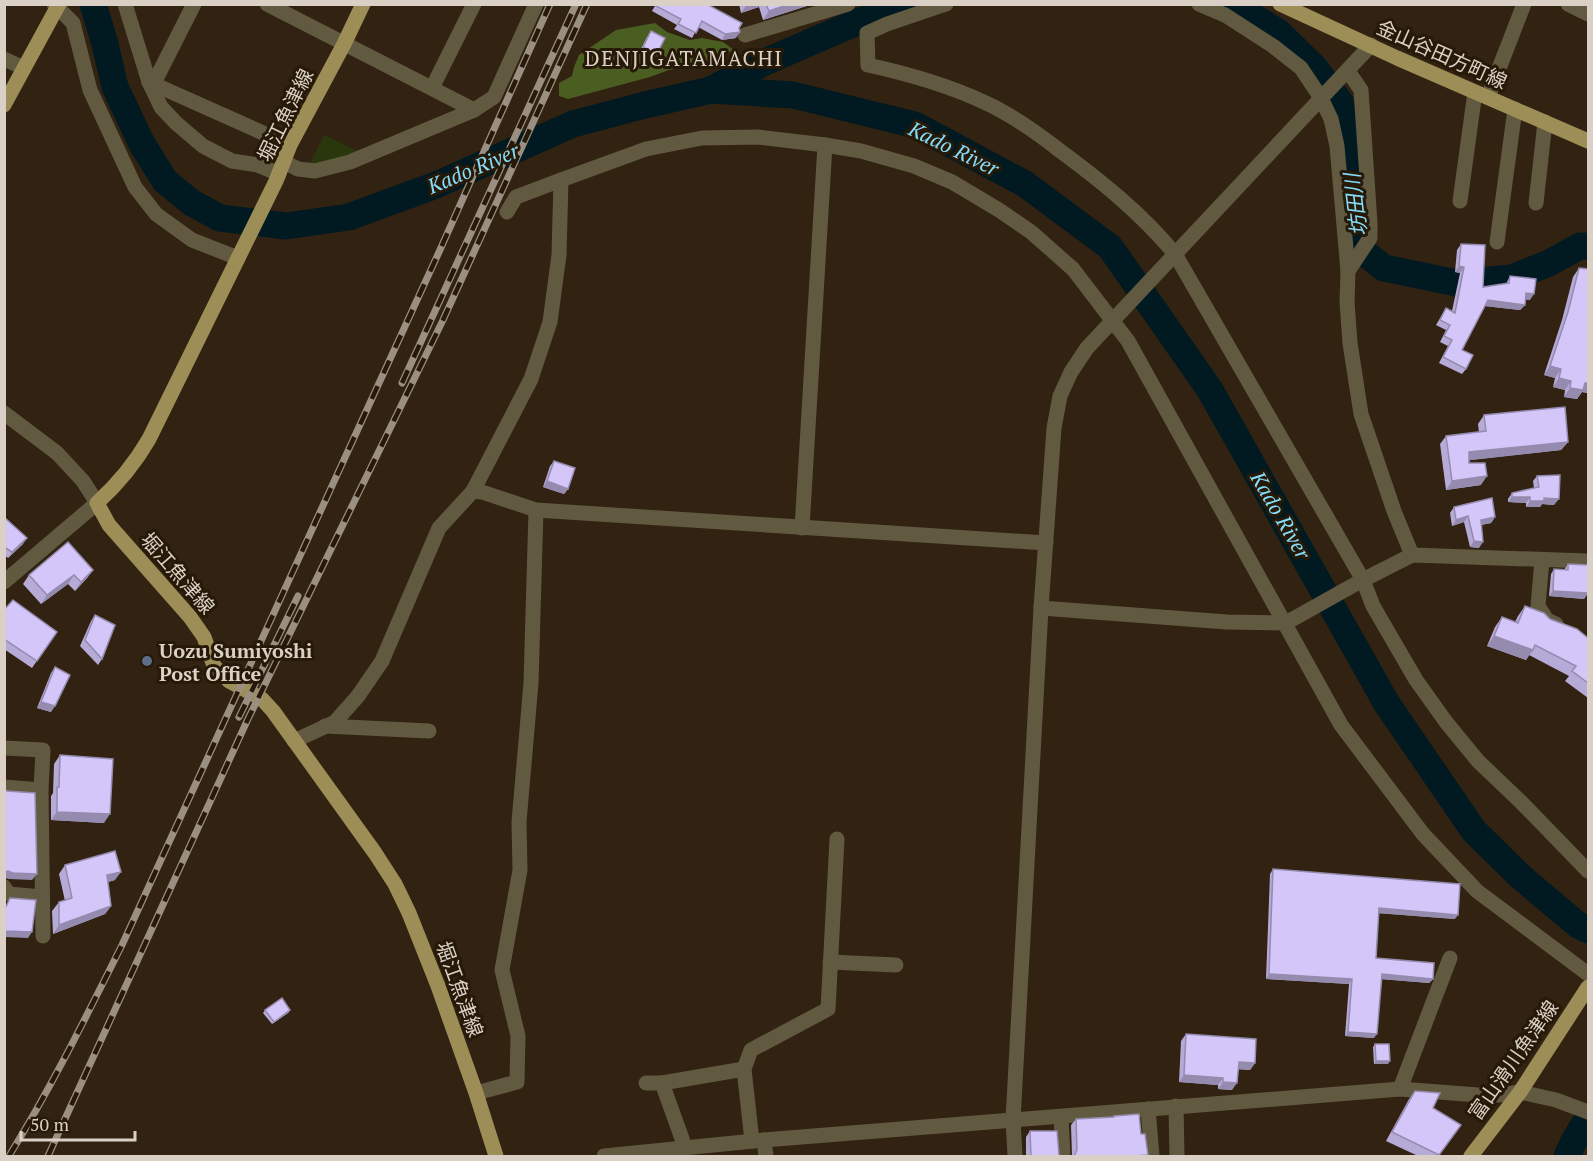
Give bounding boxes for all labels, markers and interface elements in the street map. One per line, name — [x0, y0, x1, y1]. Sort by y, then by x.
street label: 金山谷田方町線 — [1373, 13, 1511, 95]
district label: DENJIGATAMACHI — [585, 44, 783, 72]
street label: 堀江魚津線 — [251, 64, 319, 166]
water label: Kado River — [903, 114, 1005, 182]
water label: Kado River — [422, 136, 524, 200]
water label: 坊田川 — [1337, 170, 1373, 238]
water label: Kado River — [1244, 465, 1318, 565]
street label: 堀江魚津線 — [135, 526, 221, 620]
place label: Uozu Sumiyoshi Post Office — [159, 637, 313, 687]
marker: Uozu Sumiyoshi Post Office — [140, 654, 154, 668]
street label: 堀江魚津線 — [430, 937, 490, 1041]
street label: 富山滑川魚津線 — [1462, 995, 1564, 1125]
scale bar — [21, 1104, 135, 1142]
text: 50 m — [30, 1112, 70, 1136]

